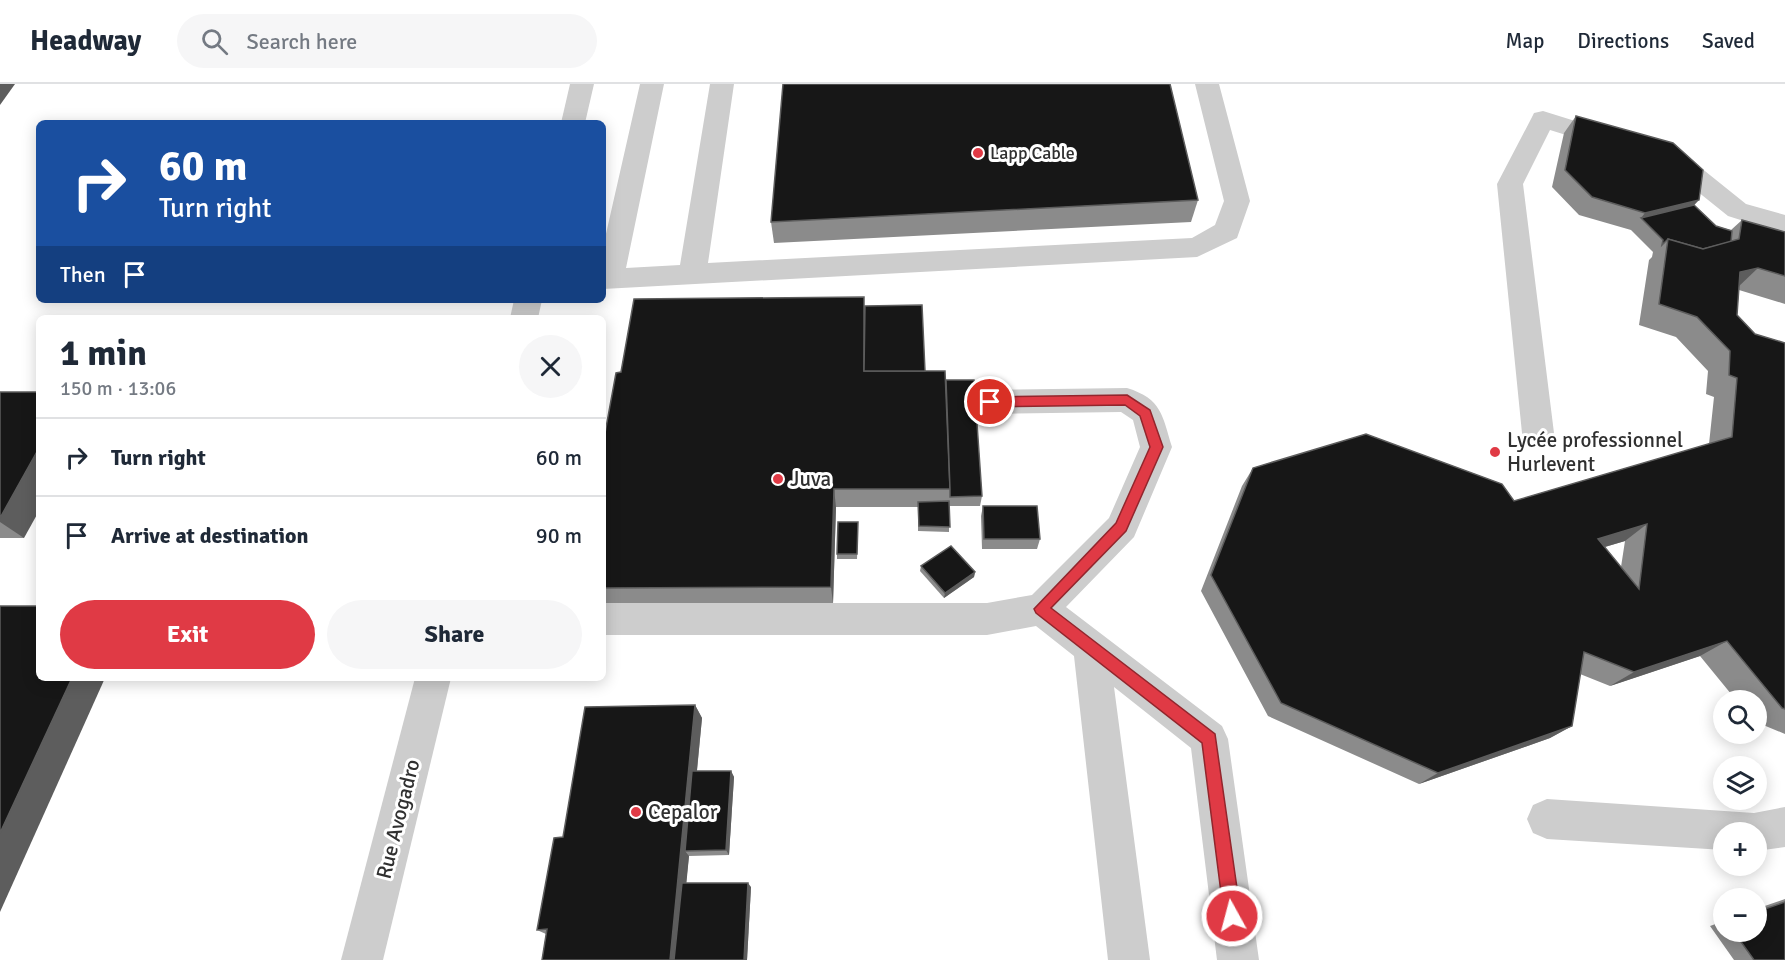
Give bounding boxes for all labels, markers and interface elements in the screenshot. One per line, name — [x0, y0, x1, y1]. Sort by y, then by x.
search box — [177, 14, 597, 68]
text: Headway — [30, 24, 141, 58]
icon: search — [198, 25, 231, 58]
text: Search here — [246, 28, 357, 55]
text: Map — [1506, 28, 1544, 54]
text: Directions — [1577, 28, 1669, 54]
text: Saved — [1702, 28, 1755, 54]
text: 60 m — [159, 141, 248, 192]
place label: Lapp Cable — [990, 142, 1075, 164]
icon: right — [60, 144, 138, 222]
marker: Lapp Cable — [971, 146, 985, 160]
text: Turn right — [159, 192, 272, 225]
icon: arrive — [118, 258, 151, 291]
text: Then — [60, 261, 106, 288]
text: 1 min — [60, 331, 147, 376]
button: close — [519, 335, 582, 398]
text: 150 m · 13:06 — [60, 376, 176, 401]
pin — [964, 376, 1015, 427]
icon: arrive — [973, 385, 1006, 418]
place label: Lycée professionnel Hurlevent — [1507, 427, 1683, 477]
icon: right — [60, 441, 93, 474]
text: Turn right — [111, 444, 206, 471]
text: 60 m — [536, 444, 582, 471]
marker: Lycée professionnel Hurlevent — [1488, 445, 1502, 459]
place label: Juva — [790, 466, 831, 492]
marker: Juva — [771, 472, 785, 486]
icon: arrive — [60, 519, 93, 552]
text: Arrive at destination — [111, 522, 308, 549]
text: 90 m — [536, 522, 582, 549]
button: Exit — [60, 600, 315, 669]
button: Share — [327, 600, 582, 669]
map controls — [1713, 690, 1767, 942]
button: search — [1713, 690, 1767, 744]
street label: Rue Avogadro — [371, 756, 425, 882]
button: layers — [1713, 756, 1767, 810]
place label: Cepalor — [648, 799, 718, 825]
marker: Cepalor — [629, 805, 643, 819]
button: + — [1713, 822, 1767, 876]
position arrow — [1200, 884, 1264, 948]
button: − — [1713, 888, 1767, 942]

